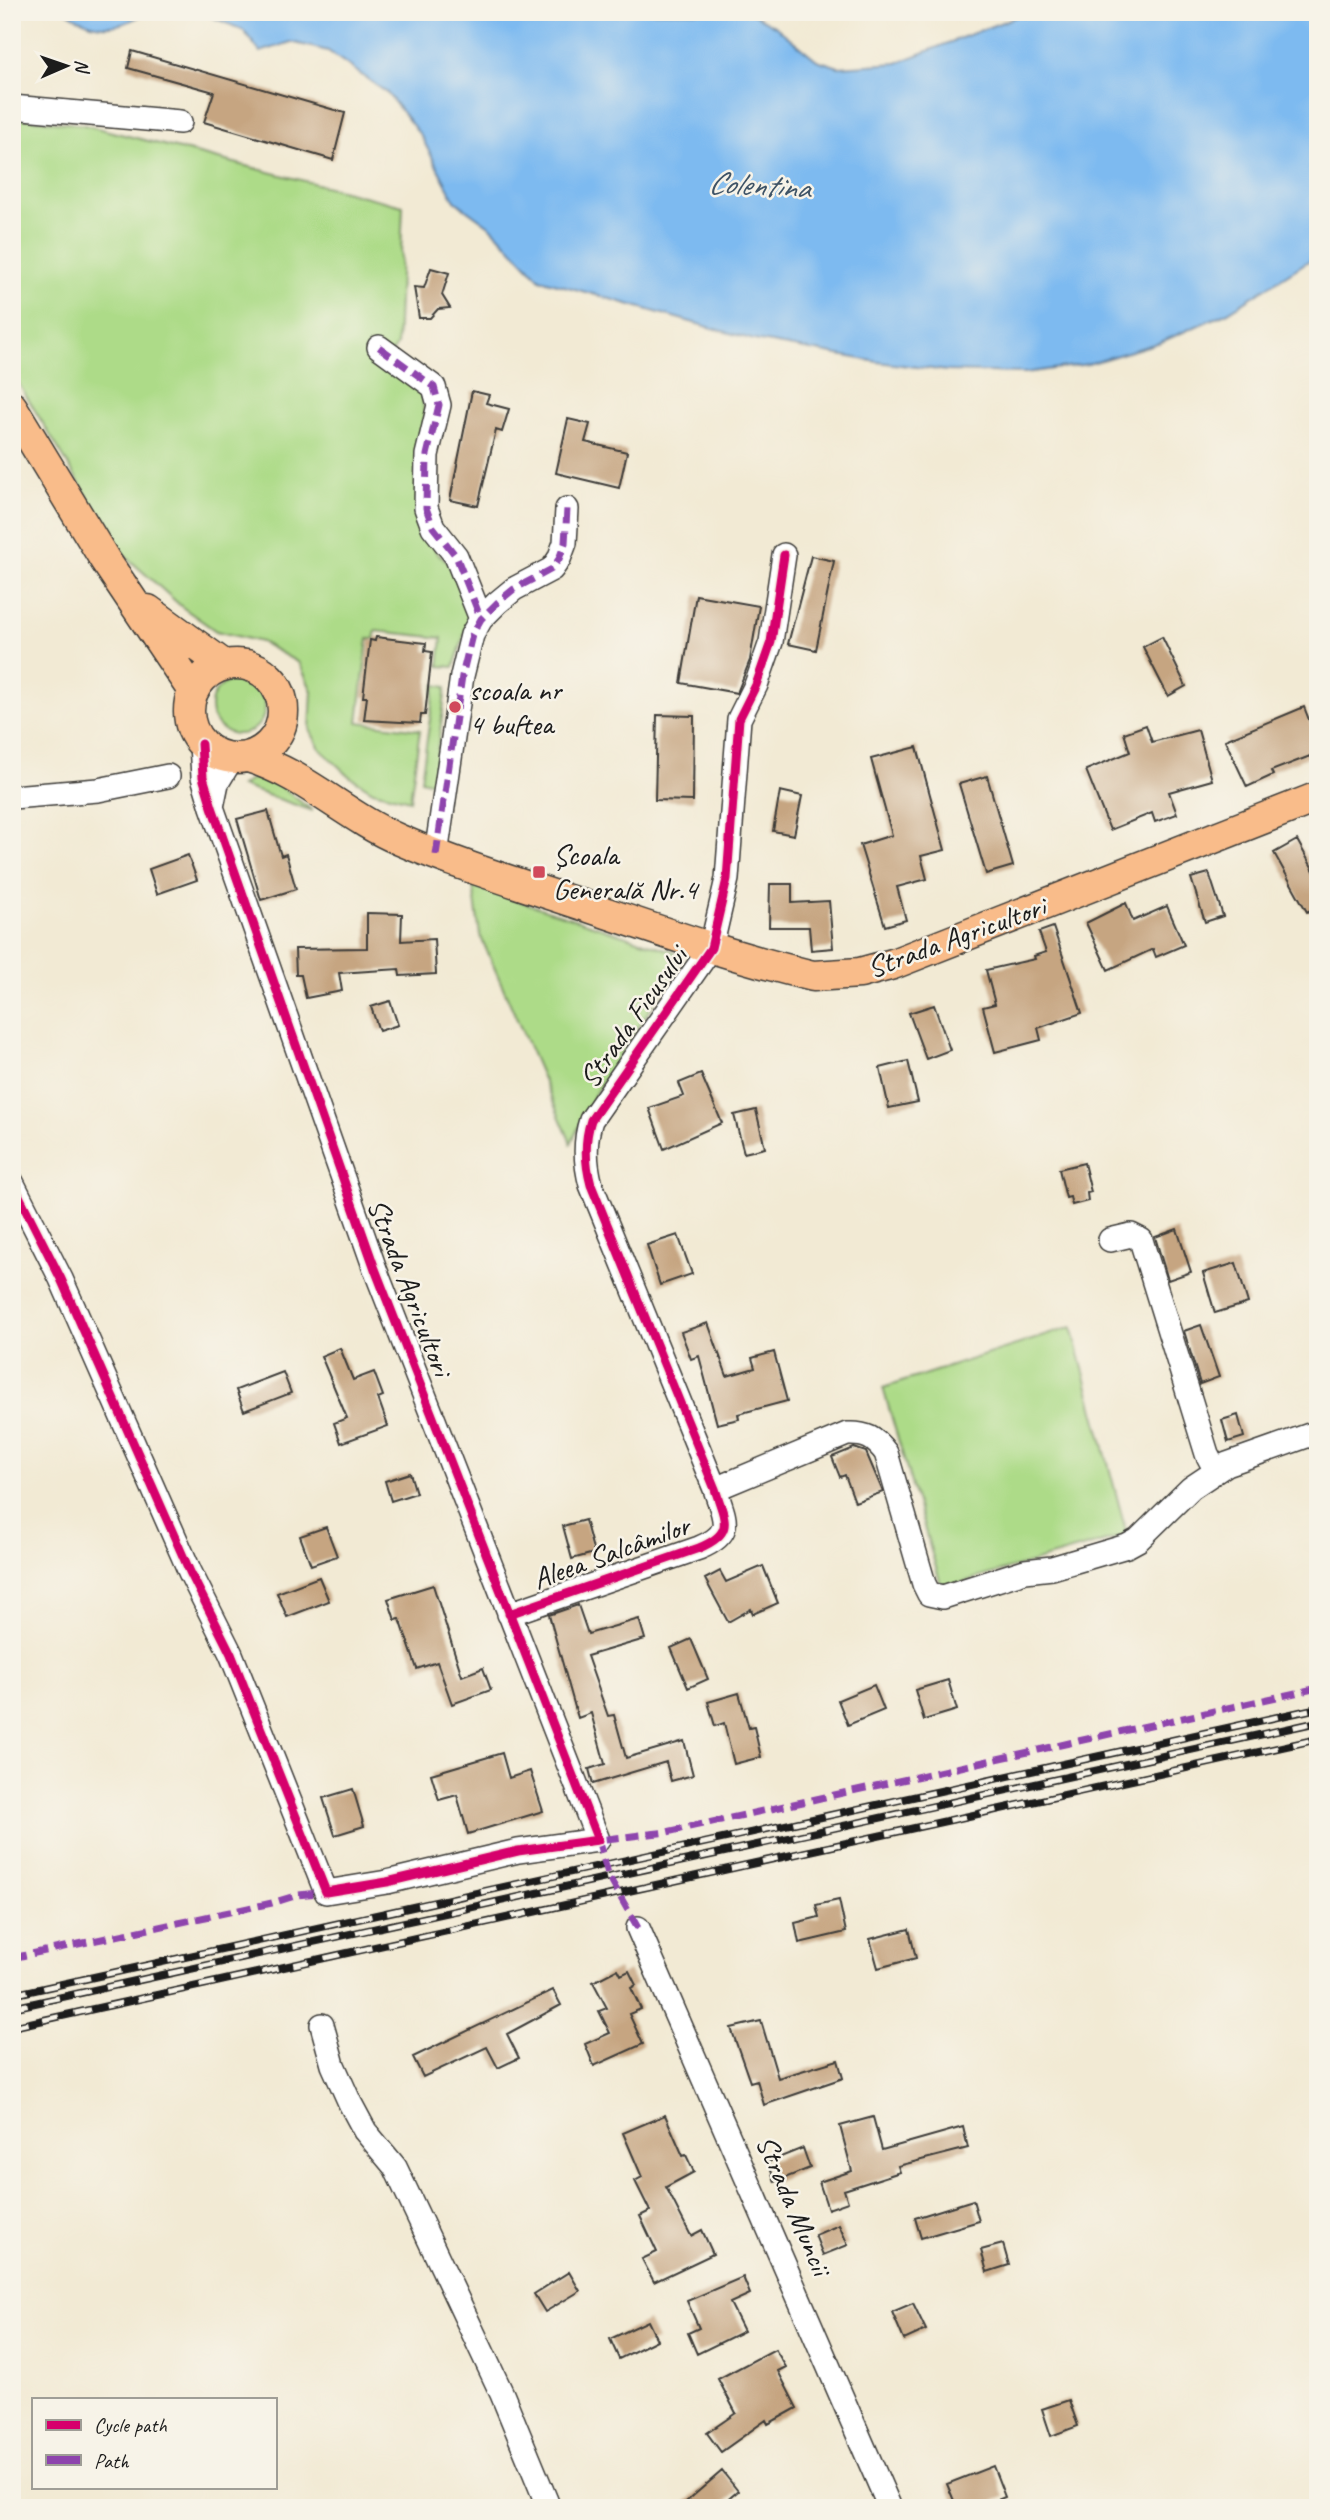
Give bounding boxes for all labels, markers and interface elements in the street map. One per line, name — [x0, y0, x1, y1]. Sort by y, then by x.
north arrow — [32, 32, 102, 102]
text: N — [70, 59, 94, 75]
water label: Colentina — [707, 162, 814, 208]
place label: scoala nr 4 buftea — [469, 671, 564, 743]
marker: scoala nr 4 buftea — [447, 699, 463, 715]
place label: Școala Generală Nr.4 — [553, 836, 700, 908]
marker: Școala Generală Nr.4 — [531, 864, 547, 880]
street label: Strada Agricultori — [862, 886, 1053, 987]
street label: Strada Ficusului — [570, 936, 698, 1095]
street label: Strada Agricultori — [359, 1193, 462, 1384]
street label: Aleea Salcâmilor — [527, 1505, 697, 1598]
street label: Strada Muncii — [748, 2129, 842, 2284]
legend — [32, 2398, 276, 2488]
text: Cycle path — [94, 2412, 167, 2438]
text: Path — [94, 2448, 130, 2474]

